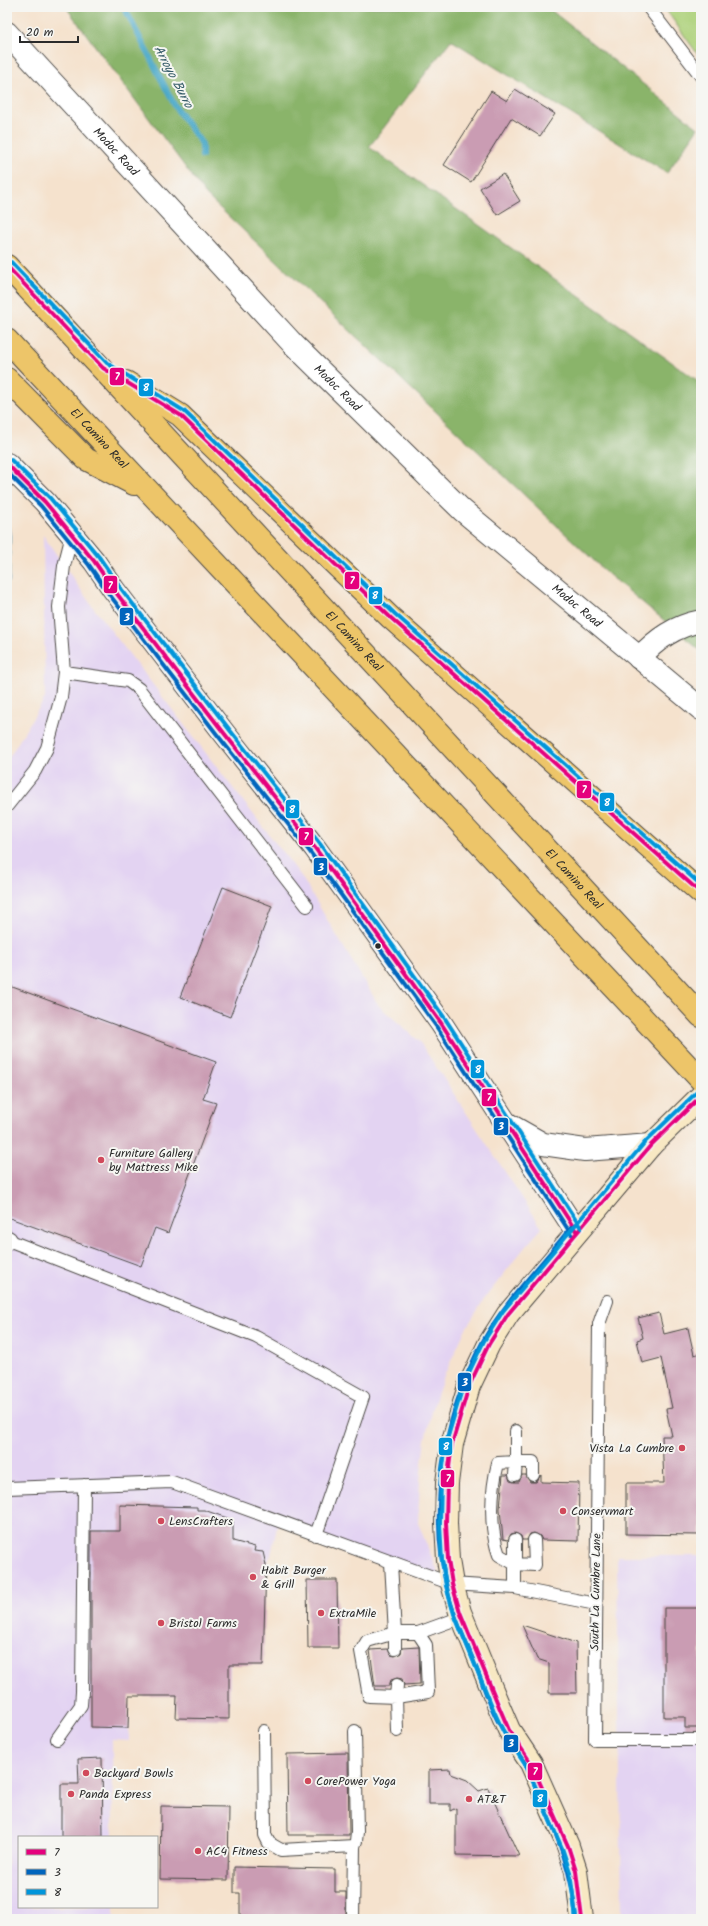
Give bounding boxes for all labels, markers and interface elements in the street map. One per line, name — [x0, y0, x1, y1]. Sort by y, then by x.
scale bar — [20, 18, 78, 44]
text: 20 m — [26, 23, 54, 42]
water label: Arroyo Burro — [148, 42, 199, 113]
street label: Modoc Road — [88, 123, 144, 181]
street label: Modoc Road — [309, 360, 367, 416]
line badge: 7 — [109, 367, 125, 386]
text: 7 — [114, 368, 120, 386]
line badge: 8 — [138, 378, 154, 397]
text: 8 — [143, 379, 150, 397]
street label: El Camino Real — [66, 404, 133, 473]
line badge: 7 — [344, 571, 360, 590]
text: 7 — [349, 572, 355, 590]
line badge: 7 — [103, 575, 118, 594]
text: 7 — [107, 577, 113, 595]
street label: Modoc Road — [548, 579, 607, 633]
line badge: 8 — [368, 586, 383, 605]
text: 8 — [372, 587, 379, 605]
street label: El Camino Real — [321, 606, 387, 676]
line badge: 3 — [119, 607, 134, 626]
text: 3 — [123, 609, 130, 627]
line badge: 7 — [576, 780, 592, 799]
text: 7 — [581, 781, 587, 799]
line badge: 8 — [599, 792, 615, 812]
text: 8 — [604, 794, 611, 812]
line badge: 8 — [285, 799, 300, 819]
text: 8 — [289, 801, 296, 819]
line badge: 7 — [298, 827, 314, 846]
text: 7 — [303, 828, 309, 846]
street label: El Camino Real — [541, 844, 608, 914]
line badge: 3 — [313, 857, 328, 876]
text: 3 — [317, 859, 324, 877]
unlabelled marker — [373, 941, 383, 951]
line badge: 8 — [470, 1059, 485, 1079]
text: 8 — [475, 1061, 482, 1079]
line badge: 7 — [481, 1088, 497, 1107]
text: 7 — [486, 1089, 492, 1107]
line badge: 3 — [493, 1117, 509, 1136]
text: 3 — [497, 1118, 504, 1136]
place label: Furniture Gallery by Mattress Mike — [109, 1144, 198, 1177]
marker: Furniture Gallery by Mattress Mike — [96, 1155, 106, 1165]
line badge: 3 — [457, 1372, 472, 1392]
text: 3 — [461, 1374, 468, 1392]
line badge: 8 — [438, 1437, 453, 1456]
text: 8 — [443, 1438, 450, 1456]
place label: Vista La Cumbre — [589, 1439, 675, 1458]
marker: Vista La Cumbre — [677, 1443, 687, 1453]
line badge: 7 — [440, 1469, 455, 1488]
text: 7 — [445, 1470, 451, 1488]
place label: Conservmart — [571, 1502, 634, 1521]
marker: Conservmart — [558, 1506, 568, 1516]
place label: LensCrafters — [169, 1512, 233, 1531]
marker: LensCrafters — [156, 1516, 166, 1526]
street label: South La Cumbre Lane — [585, 1533, 607, 1651]
place label: Habit Burger & Grill — [261, 1561, 327, 1594]
marker: Habit Burger & Grill — [248, 1572, 258, 1582]
place label: ExtraMile — [329, 1604, 377, 1623]
marker: ExtraMile — [316, 1608, 326, 1618]
place label: Bristol Farms — [169, 1614, 237, 1633]
marker: Bristol Farms — [156, 1618, 166, 1628]
line badge: 3 — [503, 1734, 519, 1753]
text: 3 — [507, 1735, 514, 1753]
line badge: 7 — [527, 1762, 543, 1781]
text: 7 — [532, 1763, 538, 1781]
place label: Backyard Bowls — [94, 1764, 173, 1783]
marker: Backyard Bowls — [81, 1768, 91, 1778]
place label: CorePower Yoga — [316, 1772, 396, 1791]
marker: CorePower Yoga — [303, 1776, 313, 1786]
place label: Panda Express — [79, 1785, 151, 1804]
marker: Panda Express — [66, 1789, 76, 1799]
line badge: 8 — [532, 1789, 548, 1808]
place label: AT&T — [477, 1790, 507, 1809]
text: 8 — [537, 1790, 544, 1808]
marker: AT&T — [464, 1794, 474, 1804]
legend — [18, 1836, 158, 1908]
place label: AC4 Fitness — [206, 1842, 268, 1861]
text: 7 — [54, 1843, 60, 1862]
marker: AC4 Fitness — [193, 1846, 203, 1856]
text: 3 — [54, 1863, 61, 1882]
text: 8 — [54, 1883, 62, 1902]

